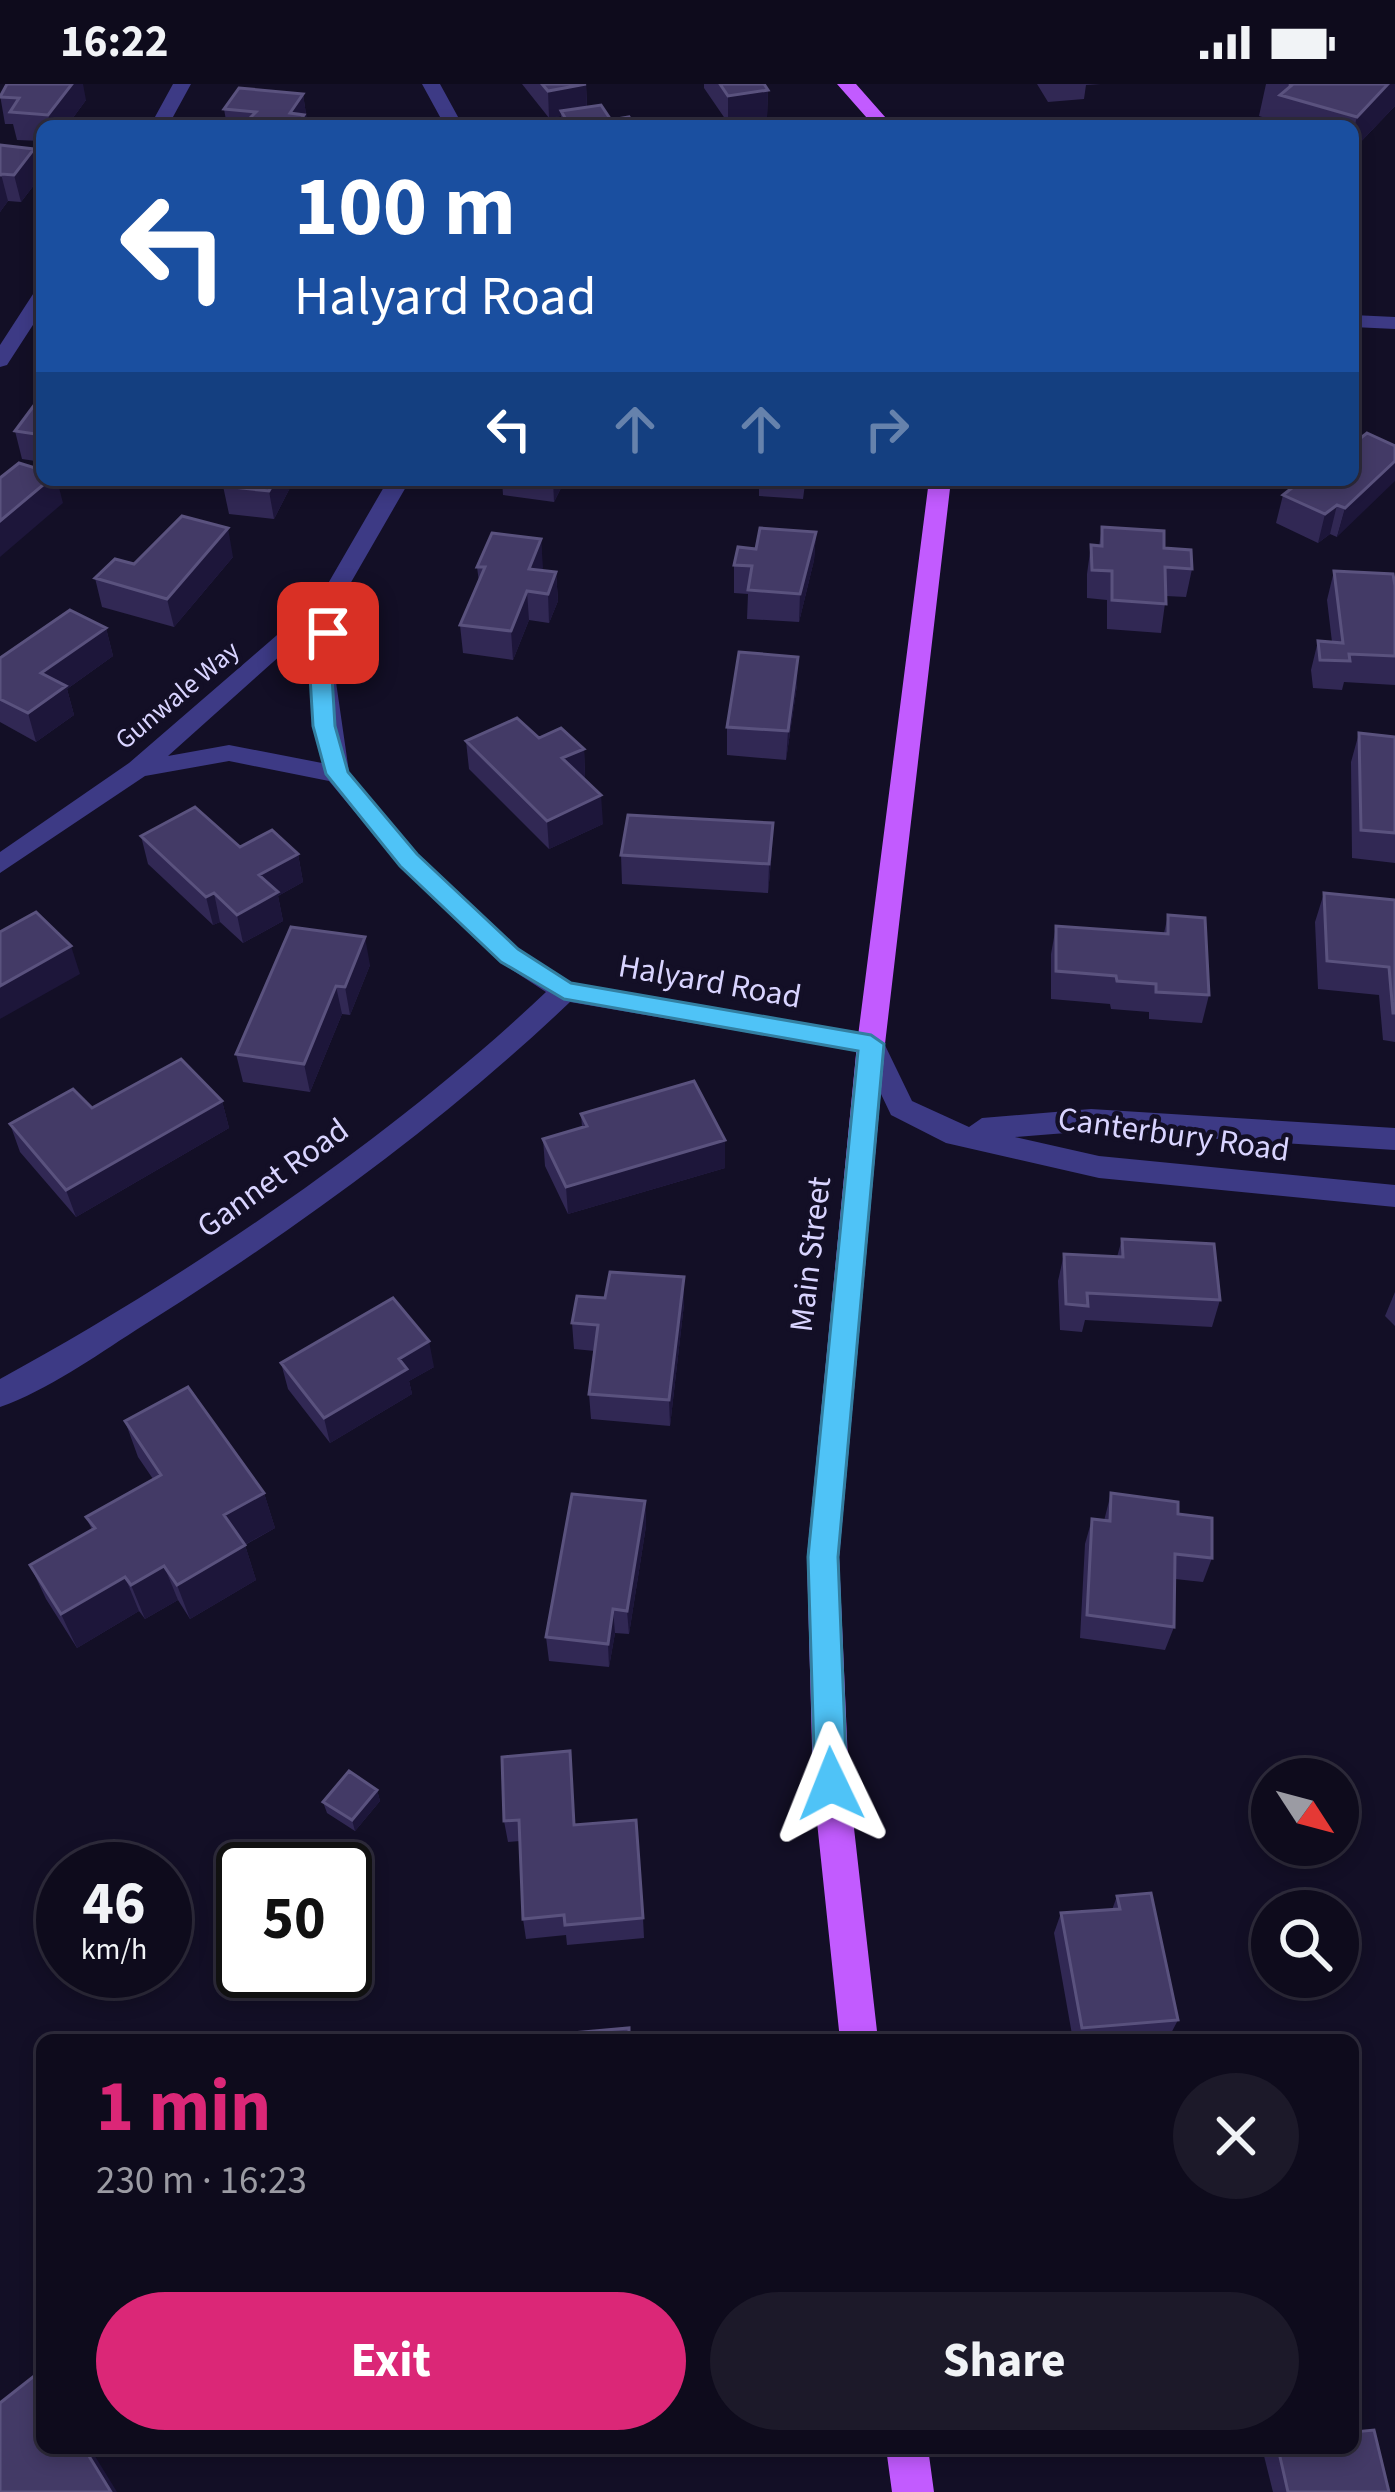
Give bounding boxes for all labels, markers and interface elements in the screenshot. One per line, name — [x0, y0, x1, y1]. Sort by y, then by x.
text: 16:22 — [60, 10, 169, 74]
text: 100 m — [294, 148, 516, 268]
icon: left — [96, 168, 252, 324]
text: Halyard Road — [294, 259, 596, 336]
icon: left — [476, 396, 542, 462]
icon: ahead — [602, 396, 668, 462]
icon: ahead — [728, 396, 794, 462]
icon: right — [854, 396, 920, 462]
pin — [277, 582, 379, 684]
icon: arrive — [295, 600, 361, 666]
street label: Gunwale Way — [107, 631, 248, 759]
street label: Halyard Road — [615, 942, 805, 1021]
street label: Canterbury Road — [1055, 1095, 1293, 1174]
street label: Gannet Road — [187, 1107, 359, 1249]
street label: Main Street — [778, 1174, 843, 1335]
position arrow — [768, 1721, 894, 1847]
north arrow — [1251, 1758, 1359, 1866]
map controls — [1251, 1758, 1359, 1998]
speed limit sign: 50 — [216, 1842, 372, 1998]
text: 46 — [82, 1862, 146, 1947]
button: search — [1251, 1890, 1359, 1998]
text: km/h — [81, 1928, 147, 1971]
text: 1 min — [96, 2056, 271, 2159]
button: close — [1173, 2073, 1299, 2199]
text: 230 m · 16:23 — [96, 2153, 307, 2209]
button: Exit — [96, 2292, 686, 2430]
button: Share — [710, 2292, 1299, 2430]

